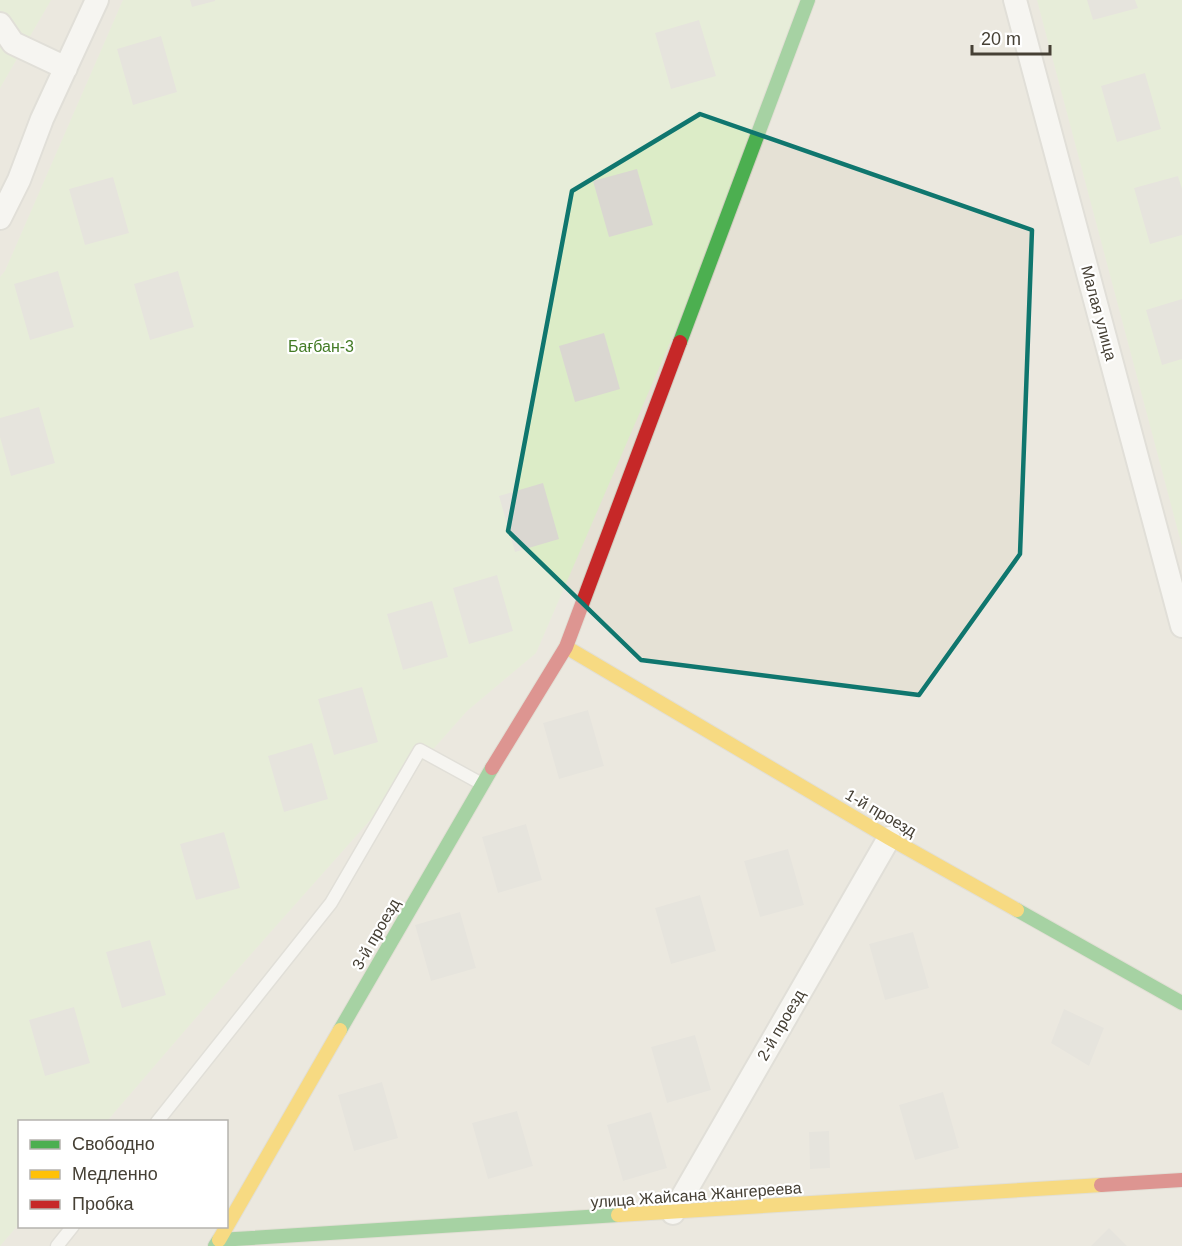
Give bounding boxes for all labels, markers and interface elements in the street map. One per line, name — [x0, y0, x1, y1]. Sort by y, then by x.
scale bar — [972, 18, 1050, 56]
text: 20 m — [981, 29, 1021, 49]
street label: Малая улица — [1078, 264, 1120, 363]
park label: Бағбан-3 — [288, 338, 354, 355]
street label: 1-й проезд — [843, 786, 920, 840]
street label: 3-й проезд — [349, 895, 403, 972]
street label: 2-й проезд — [754, 986, 808, 1063]
legend — [18, 1120, 228, 1228]
text: Свободно — [72, 1134, 155, 1154]
text: Медленно — [72, 1164, 158, 1184]
street label: улица Жайсана Жангереева — [590, 1179, 802, 1211]
text: Пробка — [72, 1194, 135, 1214]

